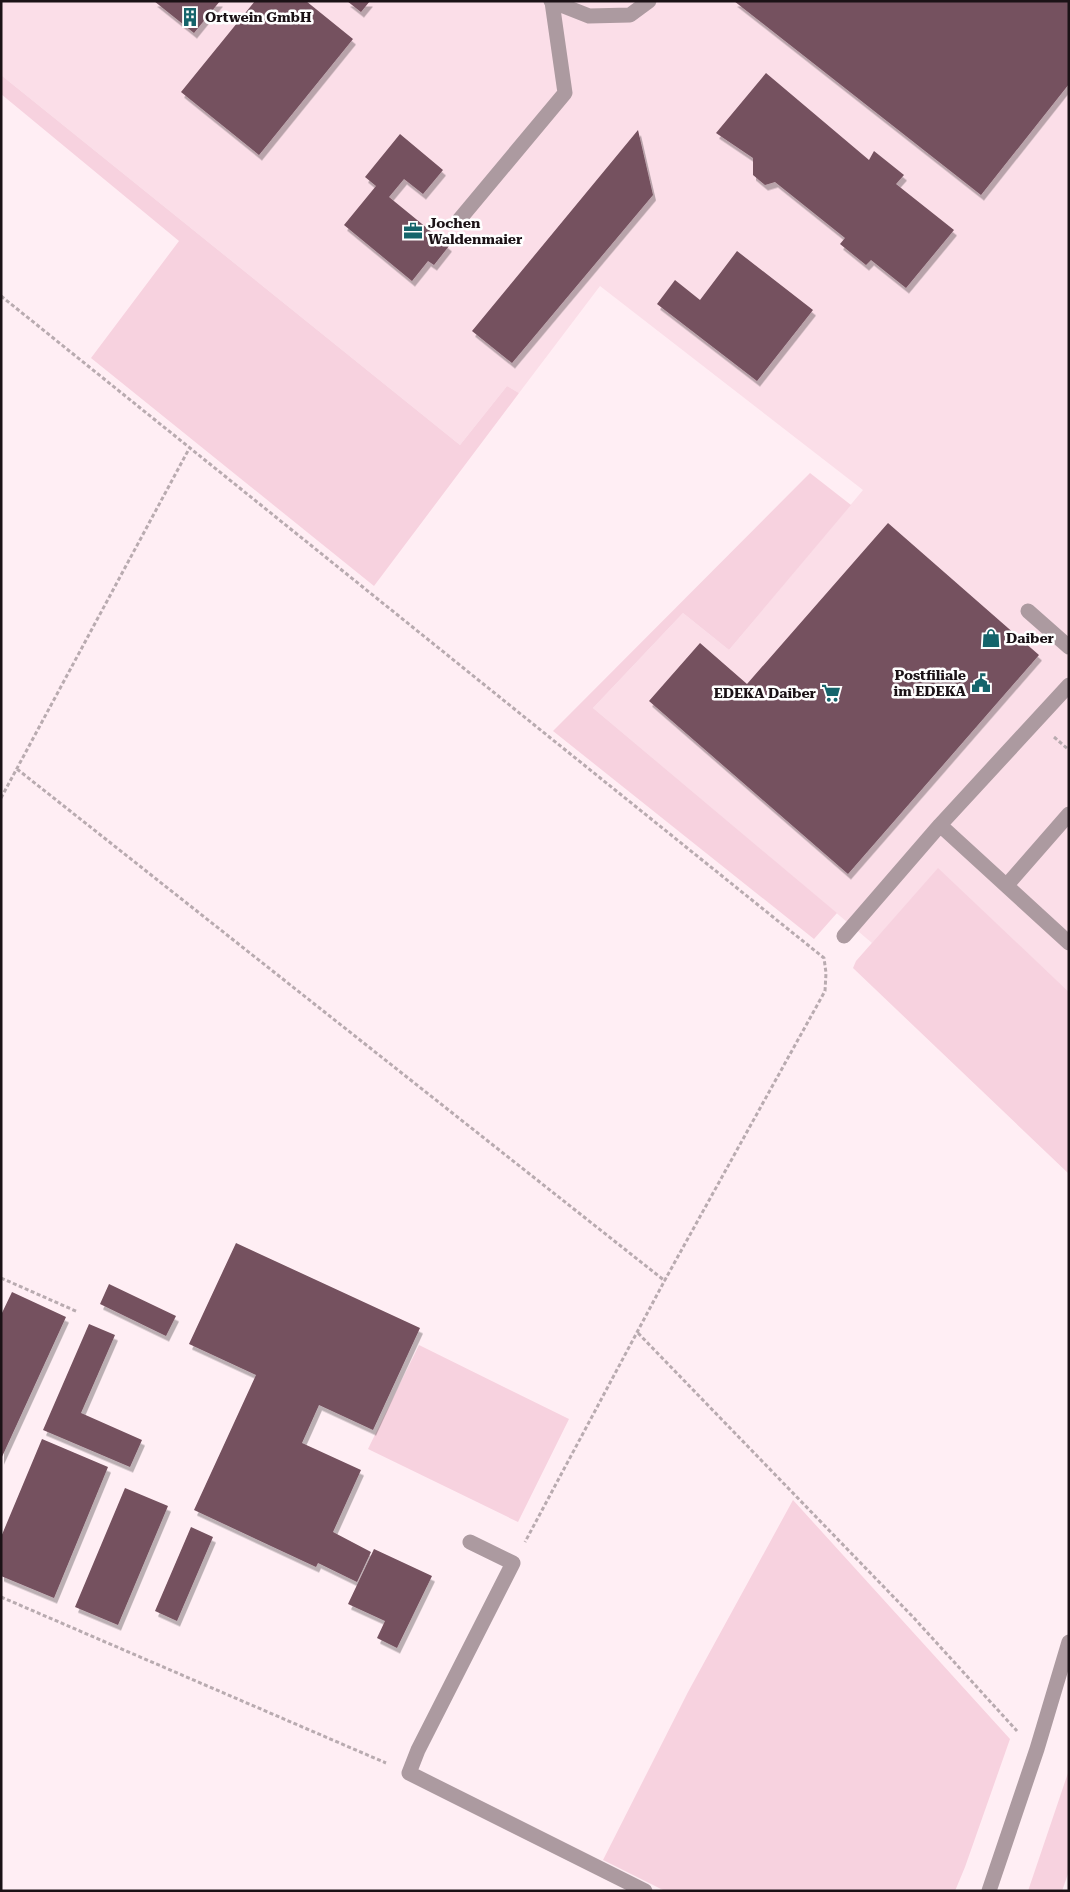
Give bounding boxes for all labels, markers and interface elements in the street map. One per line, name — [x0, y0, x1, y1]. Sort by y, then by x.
building icon: Ortwein GmbH — [179, 6, 201, 28]
place label: Ortwein GmbH — [205, 9, 312, 25]
place label: Jochen Waldenmaier — [428, 215, 523, 247]
office icon: Jochen Waldenmaier — [402, 220, 424, 242]
shop icon: Daiber — [980, 627, 1002, 649]
place label: Daiber — [1006, 630, 1055, 646]
place label: Postfiliale im EDEKA — [894, 667, 966, 699]
public building icon: Postfiliale im EDEKA — [970, 672, 992, 694]
supermarket icon: EDEKA Daiber — [820, 682, 842, 704]
place label: EDEKA Daiber — [714, 685, 817, 701]

